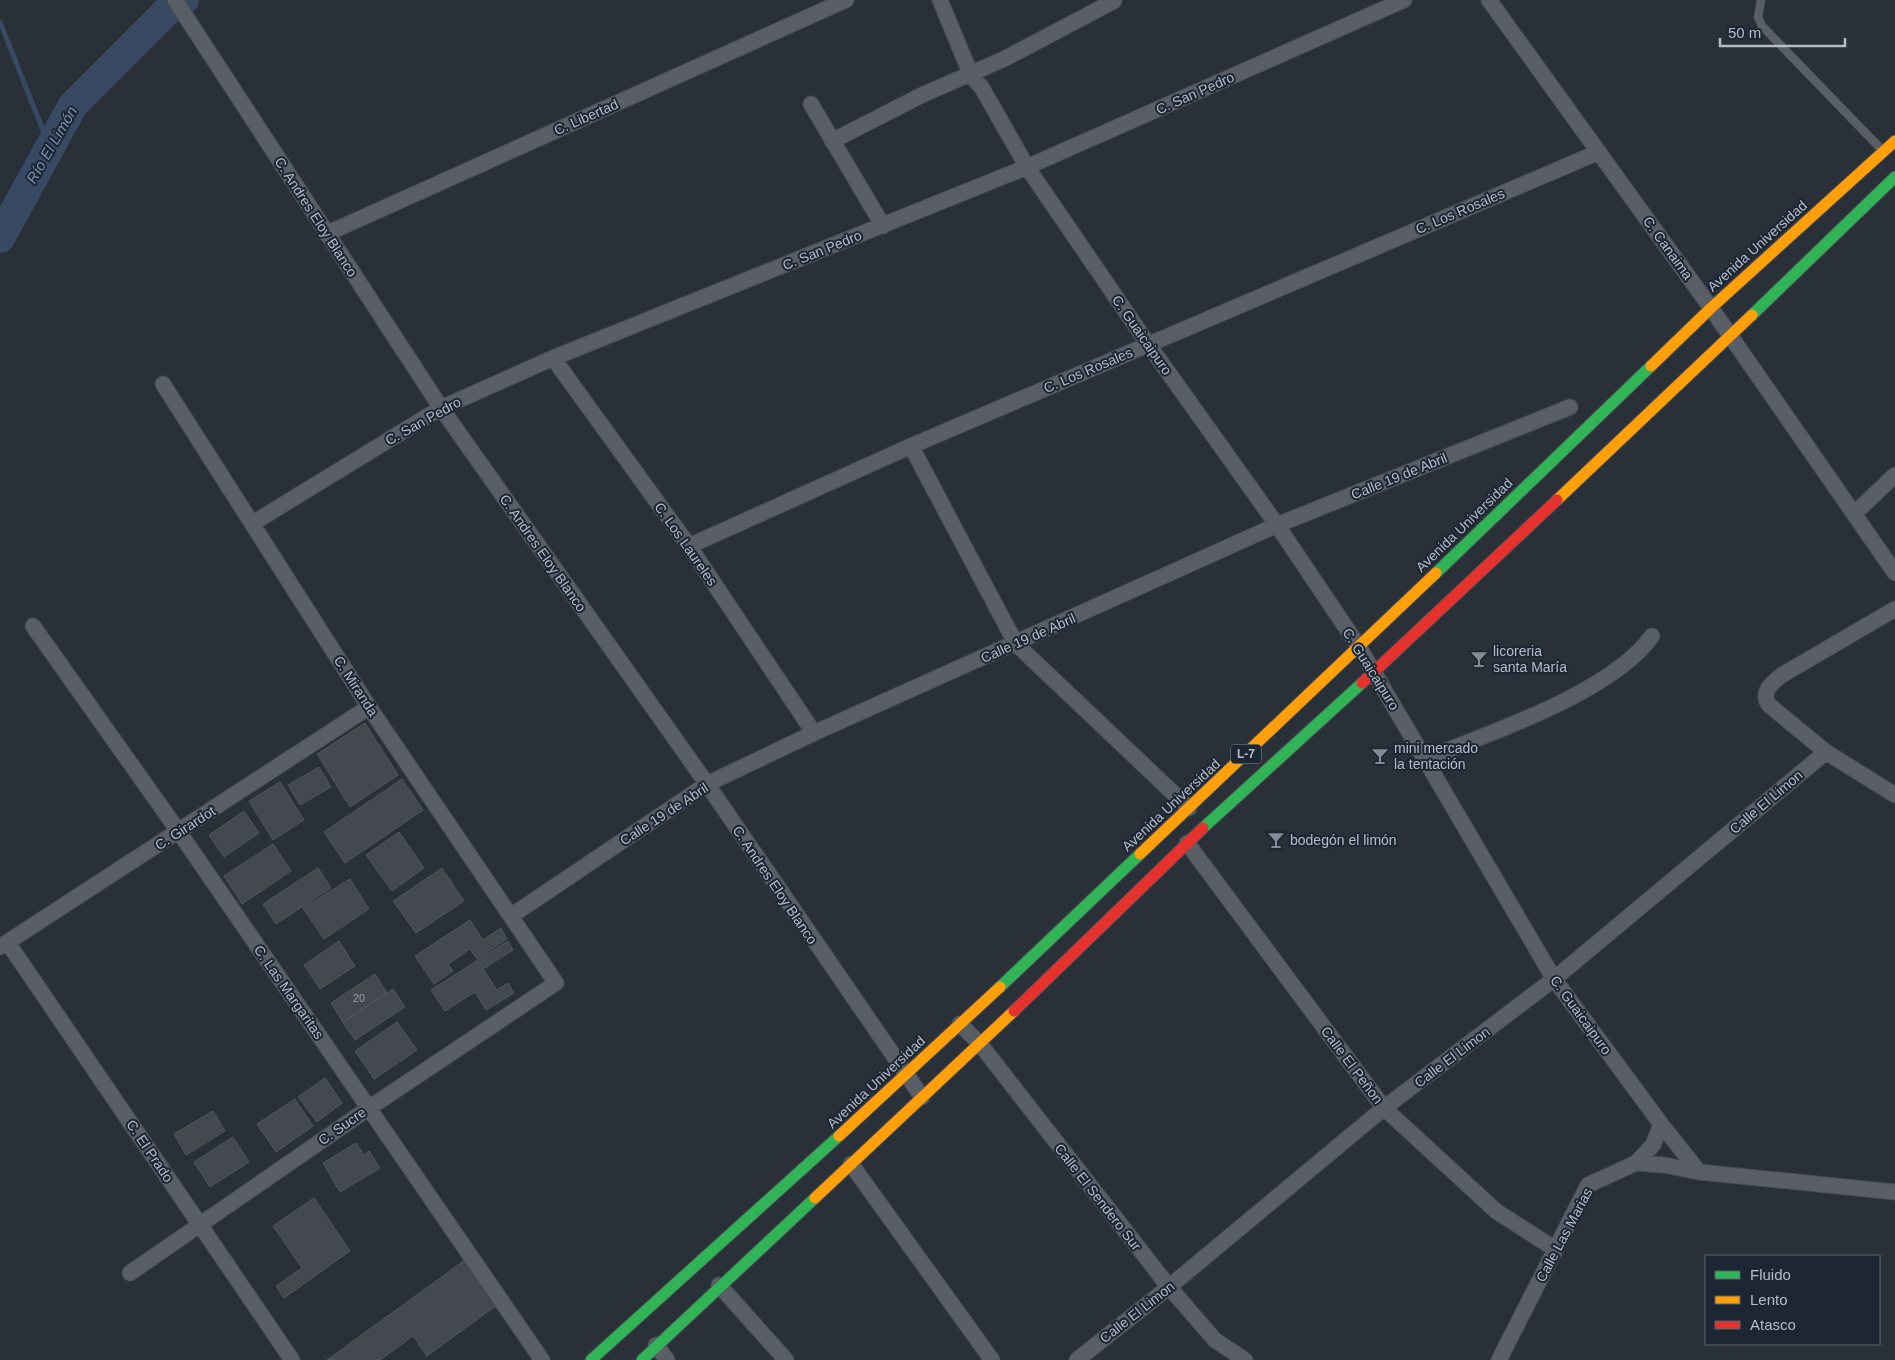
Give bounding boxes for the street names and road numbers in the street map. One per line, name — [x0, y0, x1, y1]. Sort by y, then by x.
street label: C. San Pedro — [1153, 69, 1237, 117]
street label: C. Libertad — [551, 96, 621, 138]
street label: C. Andres Eloy Blanco — [271, 154, 361, 280]
street label: C. Los Rosales — [1413, 185, 1507, 237]
street label: Avenida Universidad — [1704, 197, 1810, 295]
street label: C. Canaima — [1640, 213, 1696, 283]
street label: C. San Pedro — [780, 227, 864, 273]
street label: C. Guaicaipuro — [1109, 292, 1175, 378]
street label: C. Los Rosales — [1041, 344, 1135, 396]
street label: C. San Pedro — [382, 394, 464, 448]
street label: Calle 19 de Abril — [1349, 449, 1449, 503]
street label: Avenida Universidad — [1412, 475, 1516, 575]
street label: C. Andres Eloy Blanco — [496, 491, 590, 615]
street label: C. Los Laureles — [651, 499, 721, 589]
street label: Calle 19 de Abril — [978, 610, 1078, 666]
street label: C. Guaicaipuro — [1339, 625, 1403, 713]
street label: C. Miranda — [331, 653, 381, 719]
road number: L-7 — [1231, 744, 1261, 764]
street label: Avenida Universidad — [1119, 755, 1223, 855]
street label: Calle El Limon — [1726, 767, 1806, 837]
street label: Calle 19 de Abril — [617, 780, 711, 848]
street label: C. Girardot — [152, 803, 218, 853]
street label: C. Andres Eloy Blanco — [729, 823, 821, 947]
street label: C. Las Margaritas — [251, 942, 327, 1042]
street label: C. Guaicaipuro — [1547, 973, 1615, 1058]
street label: Calle El Peñon — [1318, 1023, 1386, 1107]
street label: Calle El Limon — [1411, 1023, 1493, 1091]
street label: Avenida Universidad — [824, 1032, 928, 1132]
street label: C. Sucre — [315, 1104, 369, 1148]
street label: C. El Prado — [123, 1117, 177, 1185]
street label: Calle El Sendero Sur — [1051, 1141, 1145, 1254]
street label: Calle Las Marias — [1532, 1185, 1596, 1285]
street label: Calle El Limon — [1097, 1278, 1177, 1346]

